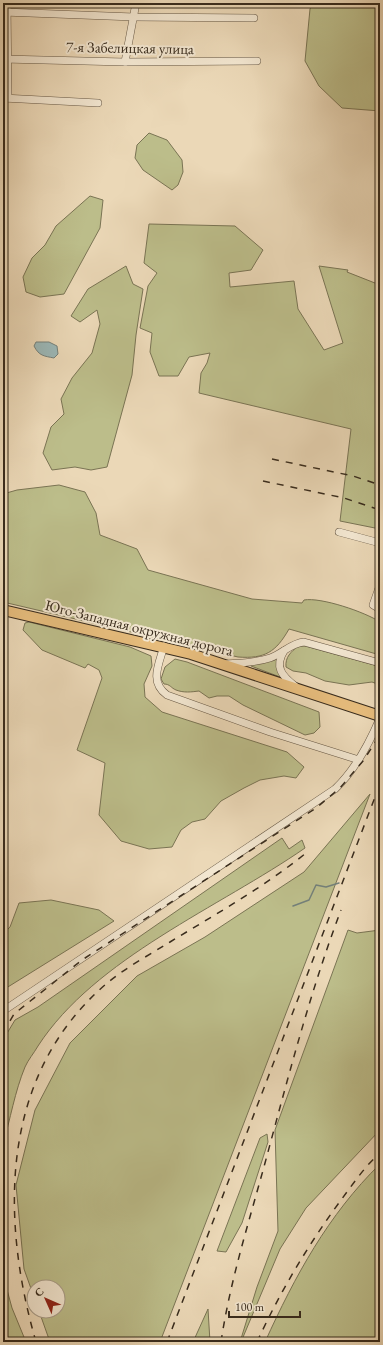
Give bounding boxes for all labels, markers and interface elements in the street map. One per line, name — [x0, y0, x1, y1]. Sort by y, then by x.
street label: 7-я Забелицкая улица — [66, 37, 194, 58]
street label: Юго-Западная окружная дорога — [43, 595, 235, 660]
north arrow — [26, 1279, 66, 1319]
text: С — [31, 1284, 47, 1300]
scale bar — [229, 1293, 300, 1319]
text: 100 m — [235, 1299, 265, 1315]

